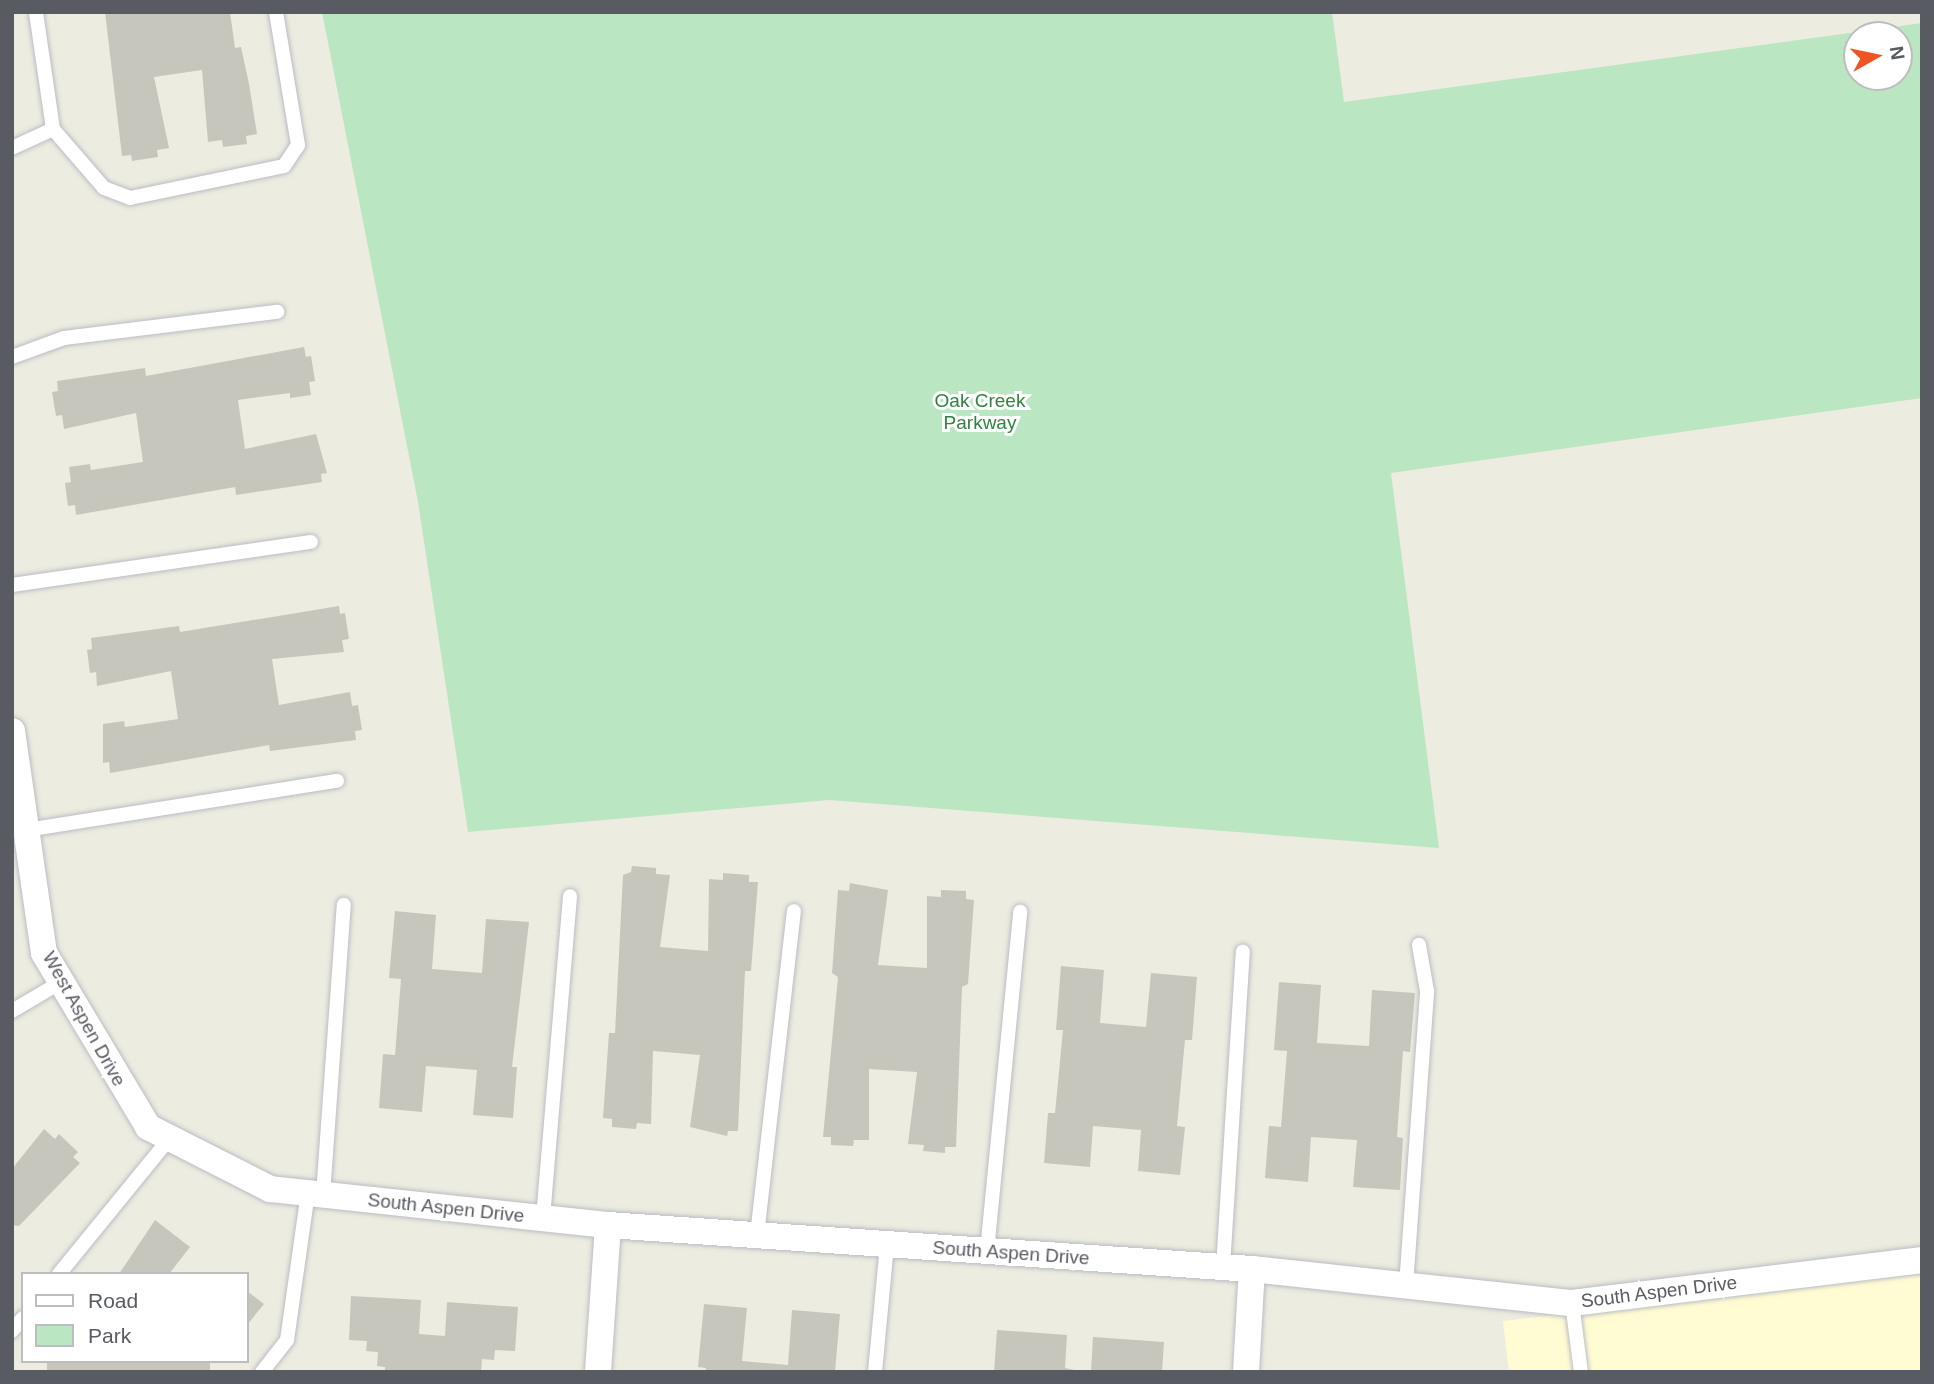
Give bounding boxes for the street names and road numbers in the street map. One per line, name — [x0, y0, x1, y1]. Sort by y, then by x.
street label: West Aspen Drive — [37, 947, 131, 1091]
street label: South Aspen Drive — [366, 1188, 526, 1228]
street label: South Aspen Drive — [931, 1236, 1091, 1270]
street label: South Aspen Drive — [1579, 1271, 1739, 1313]

